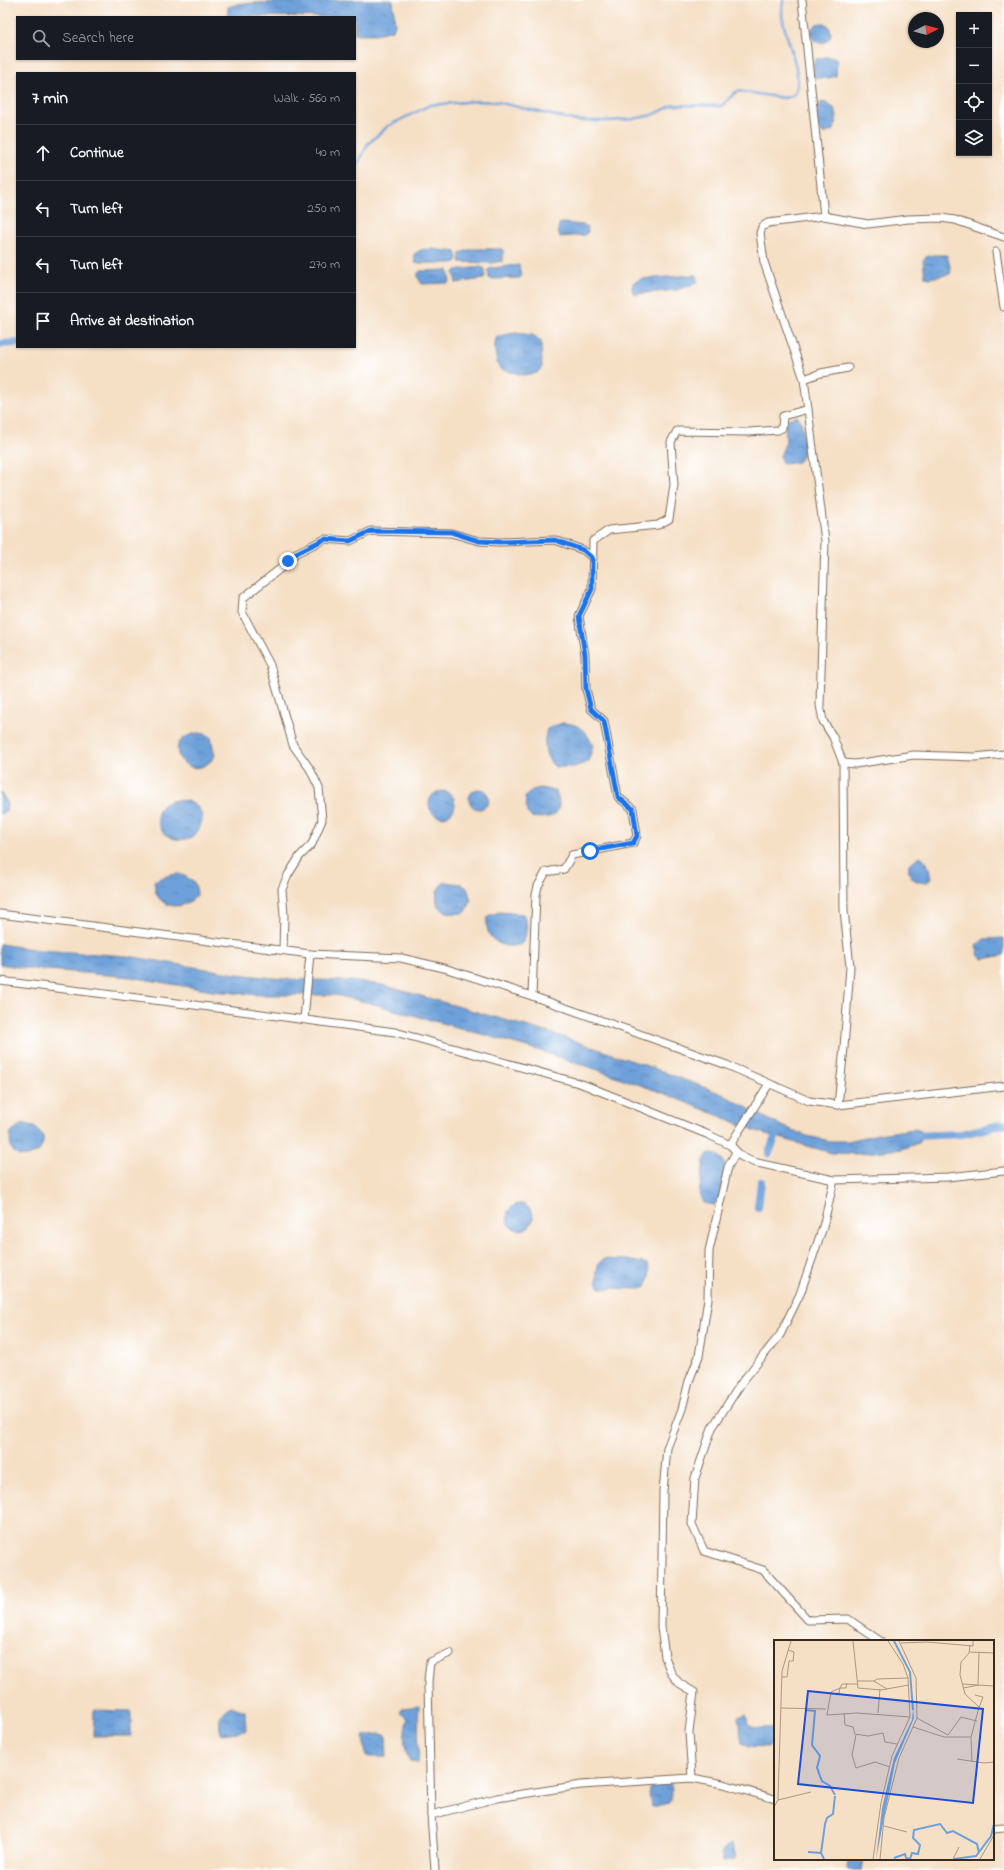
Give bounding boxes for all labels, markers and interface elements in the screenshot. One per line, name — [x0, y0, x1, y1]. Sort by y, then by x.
north arrow — [908, 12, 944, 48]
map controls — [956, 12, 992, 156]
button: + — [956, 12, 992, 48]
search box — [16, 16, 356, 60]
icon: search — [30, 27, 52, 49]
text: Search here — [62, 27, 134, 49]
button: − — [956, 48, 992, 84]
button: locate — [956, 84, 992, 120]
text: 7 min — [32, 86, 68, 111]
text: Walk · 560 m — [274, 89, 340, 108]
button: layers — [956, 120, 992, 156]
icon: ahead — [32, 142, 54, 164]
text: Continue — [70, 142, 124, 164]
text: 40 m — [316, 143, 340, 162]
icon: left — [32, 198, 54, 220]
text: Turn left — [70, 198, 123, 220]
text: 250 m — [307, 199, 340, 218]
icon: left — [32, 254, 54, 276]
text: Turn left — [70, 254, 123, 276]
text: 270 m — [309, 255, 340, 274]
icon: arrive — [32, 310, 54, 332]
text: Arrive at destination — [70, 310, 194, 332]
route end — [279, 552, 297, 570]
route start — [581, 842, 599, 860]
inset map — [774, 1640, 994, 1860]

